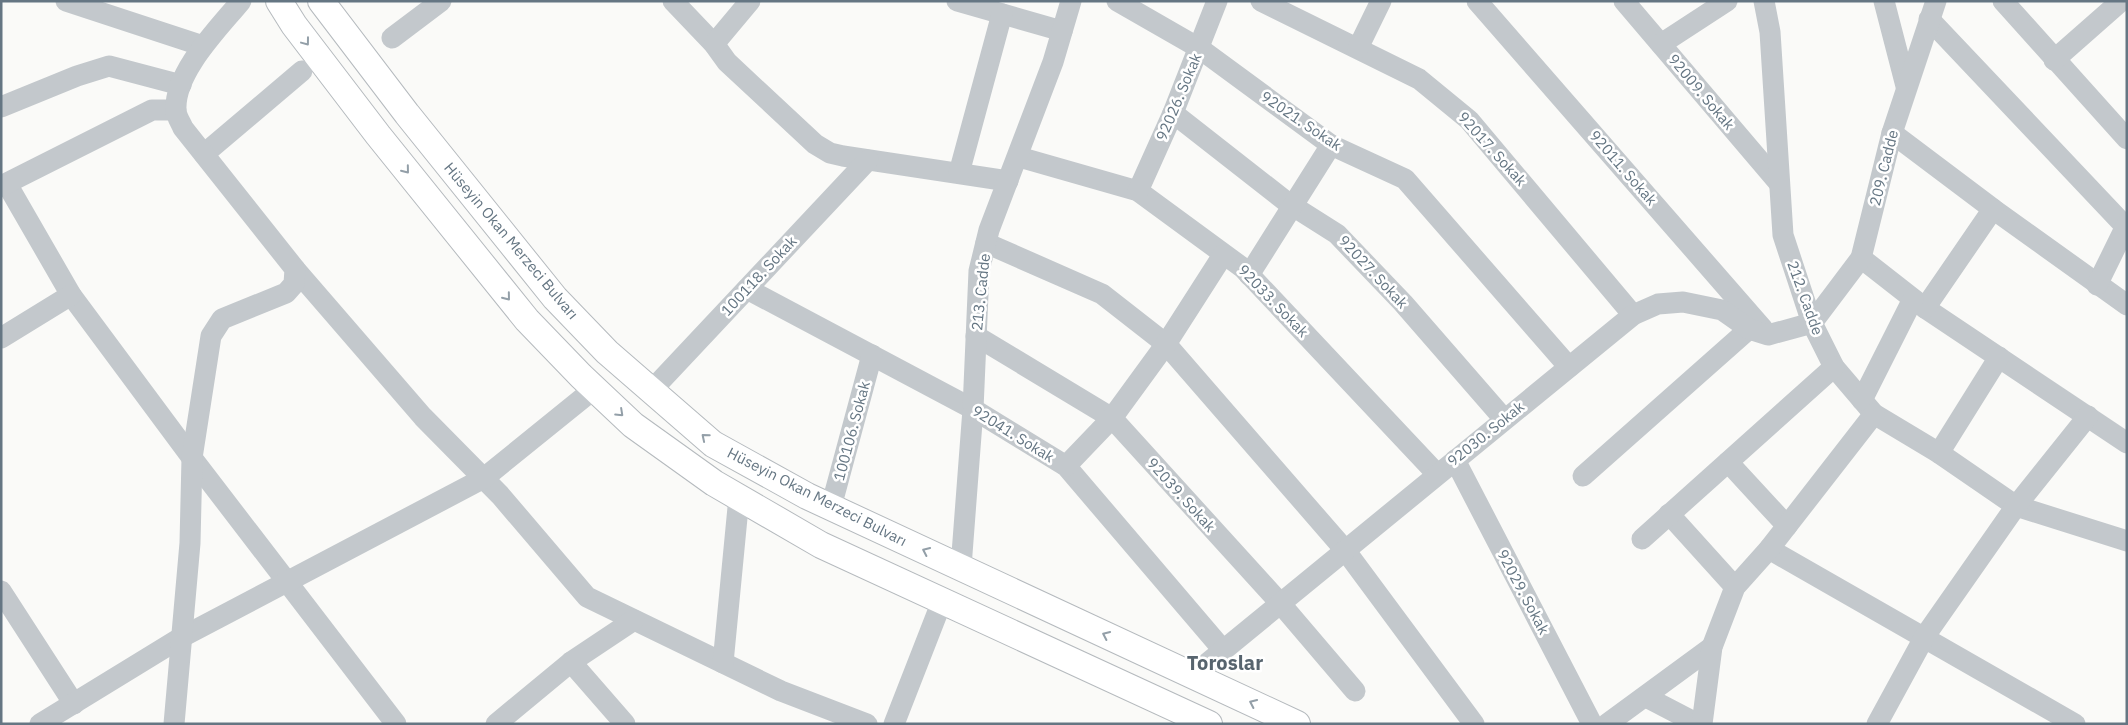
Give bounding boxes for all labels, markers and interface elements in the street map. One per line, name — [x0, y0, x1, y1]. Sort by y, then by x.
one-way arrow — [300, 36, 309, 46]
street label: 92026. Sokak — [1152, 50, 1206, 144]
street label: 92009. Sokak — [1664, 50, 1739, 134]
street label: 92021. Sokak — [1257, 87, 1345, 155]
street label: 92017. Sokak — [1454, 108, 1531, 190]
street label: 92011. Sokak — [1586, 126, 1661, 209]
street label: 209. Cadde — [1865, 128, 1902, 208]
street label: Hüseyin Okan Merzeci Bulvarı — [440, 158, 583, 323]
one-way arrow — [400, 164, 408, 173]
street label: 92027. Sokak — [1335, 231, 1412, 312]
street label: 100118. Sokak — [717, 232, 801, 320]
street label: 213. Cadde — [967, 252, 994, 332]
street label: 212. Cadde — [1783, 258, 1828, 338]
street label: 92033. Sokak — [1234, 260, 1313, 341]
one-way arrow — [502, 291, 511, 300]
street label: 100106. Sokak — [829, 379, 874, 483]
street label: 92030. Sokak — [1443, 397, 1528, 470]
street label: 92041. Sokak — [969, 401, 1058, 466]
one-way arrow — [615, 407, 624, 416]
one-way arrow — [701, 434, 710, 443]
street label: Hüseyin Okan Merzeci Bulvarı — [724, 443, 910, 550]
street label: 92039. Sokak — [1143, 454, 1220, 536]
street label: 92029. Sokak — [1493, 546, 1554, 638]
one-way arrow — [923, 548, 932, 558]
one-way arrow — [1102, 631, 1111, 641]
district label: Toroslar — [1187, 649, 1263, 676]
one-way arrow — [1249, 699, 1258, 709]

